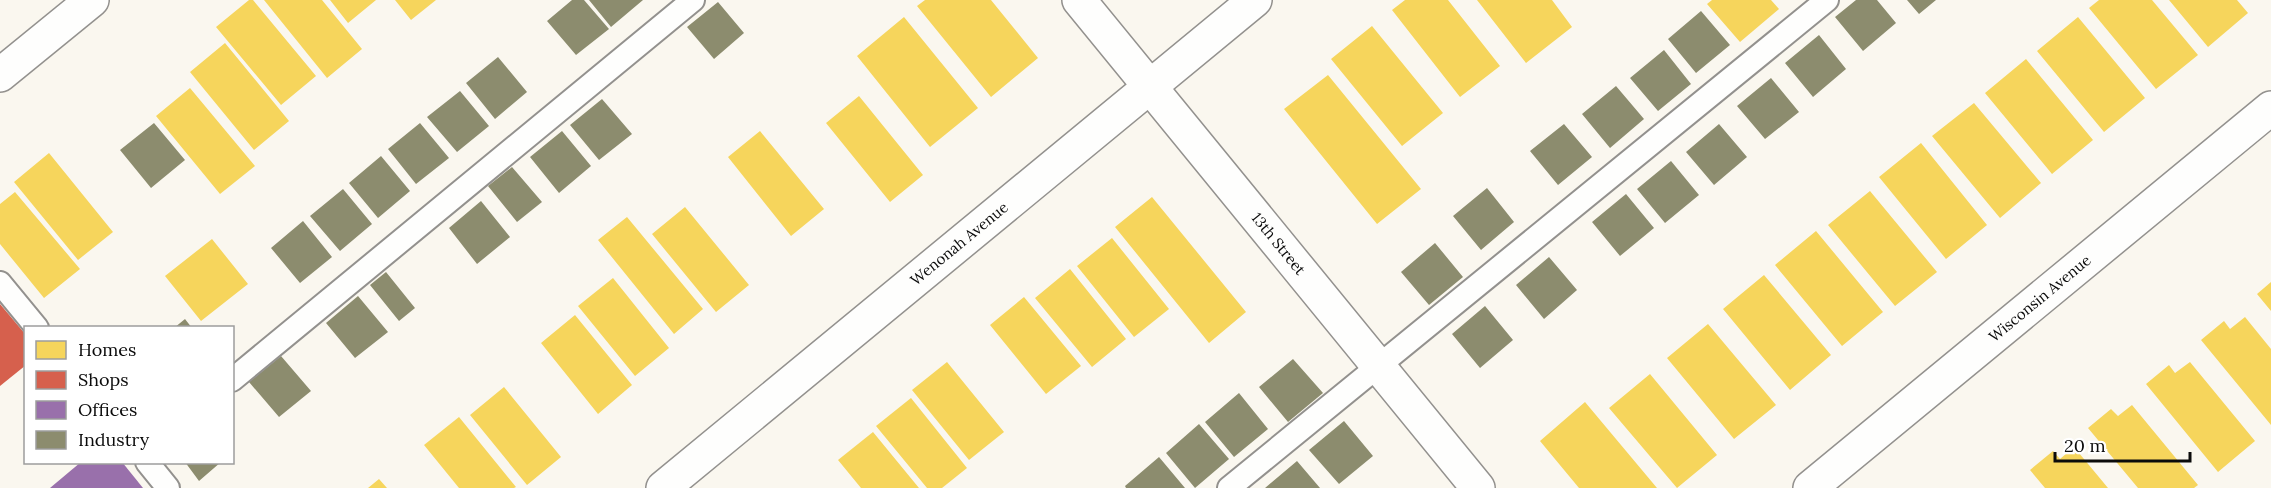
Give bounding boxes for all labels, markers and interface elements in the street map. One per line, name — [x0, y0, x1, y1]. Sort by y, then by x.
street label: Wenonah Avenue — [906, 197, 1012, 289]
street label: 13th Street — [1248, 208, 1310, 279]
street label: Wisconsin Avenue — [1985, 250, 2095, 346]
legend — [24, 326, 234, 464]
text: Homes — [78, 338, 136, 361]
text: Shops — [78, 368, 129, 391]
text: Offices — [78, 398, 137, 421]
scale bar — [2055, 425, 2190, 463]
text: Industry — [78, 428, 150, 451]
text: 20 m — [2064, 434, 2106, 457]

